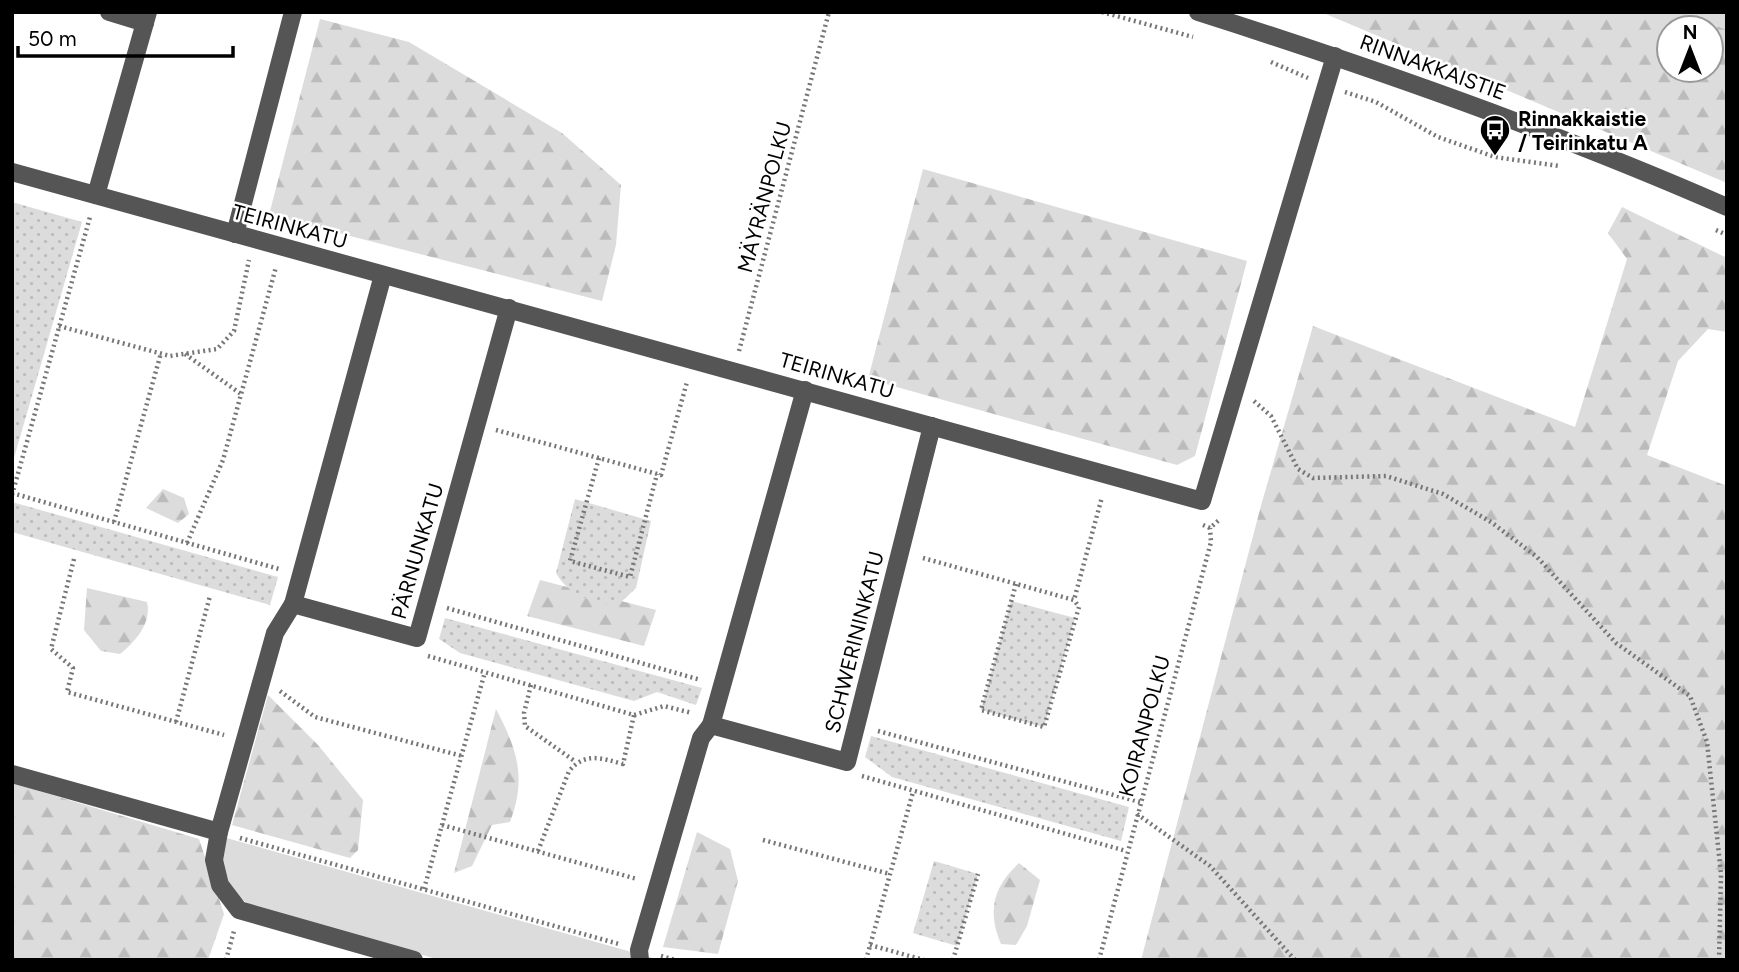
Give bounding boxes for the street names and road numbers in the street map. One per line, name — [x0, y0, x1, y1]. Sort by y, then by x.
street label: RINNAKKAISTIE — [1357, 29, 1509, 105]
street label: MÄYRÄNPOLKU — [732, 119, 796, 275]
street label: TEIRINKATU — [230, 199, 350, 253]
street label: TEIRINKATU — [777, 347, 897, 403]
street label: PÄRNUNKATU — [386, 480, 448, 622]
street label: SCHWERININKATU — [819, 548, 889, 736]
street label: KOIRANPOLKU — [1113, 653, 1175, 799]

